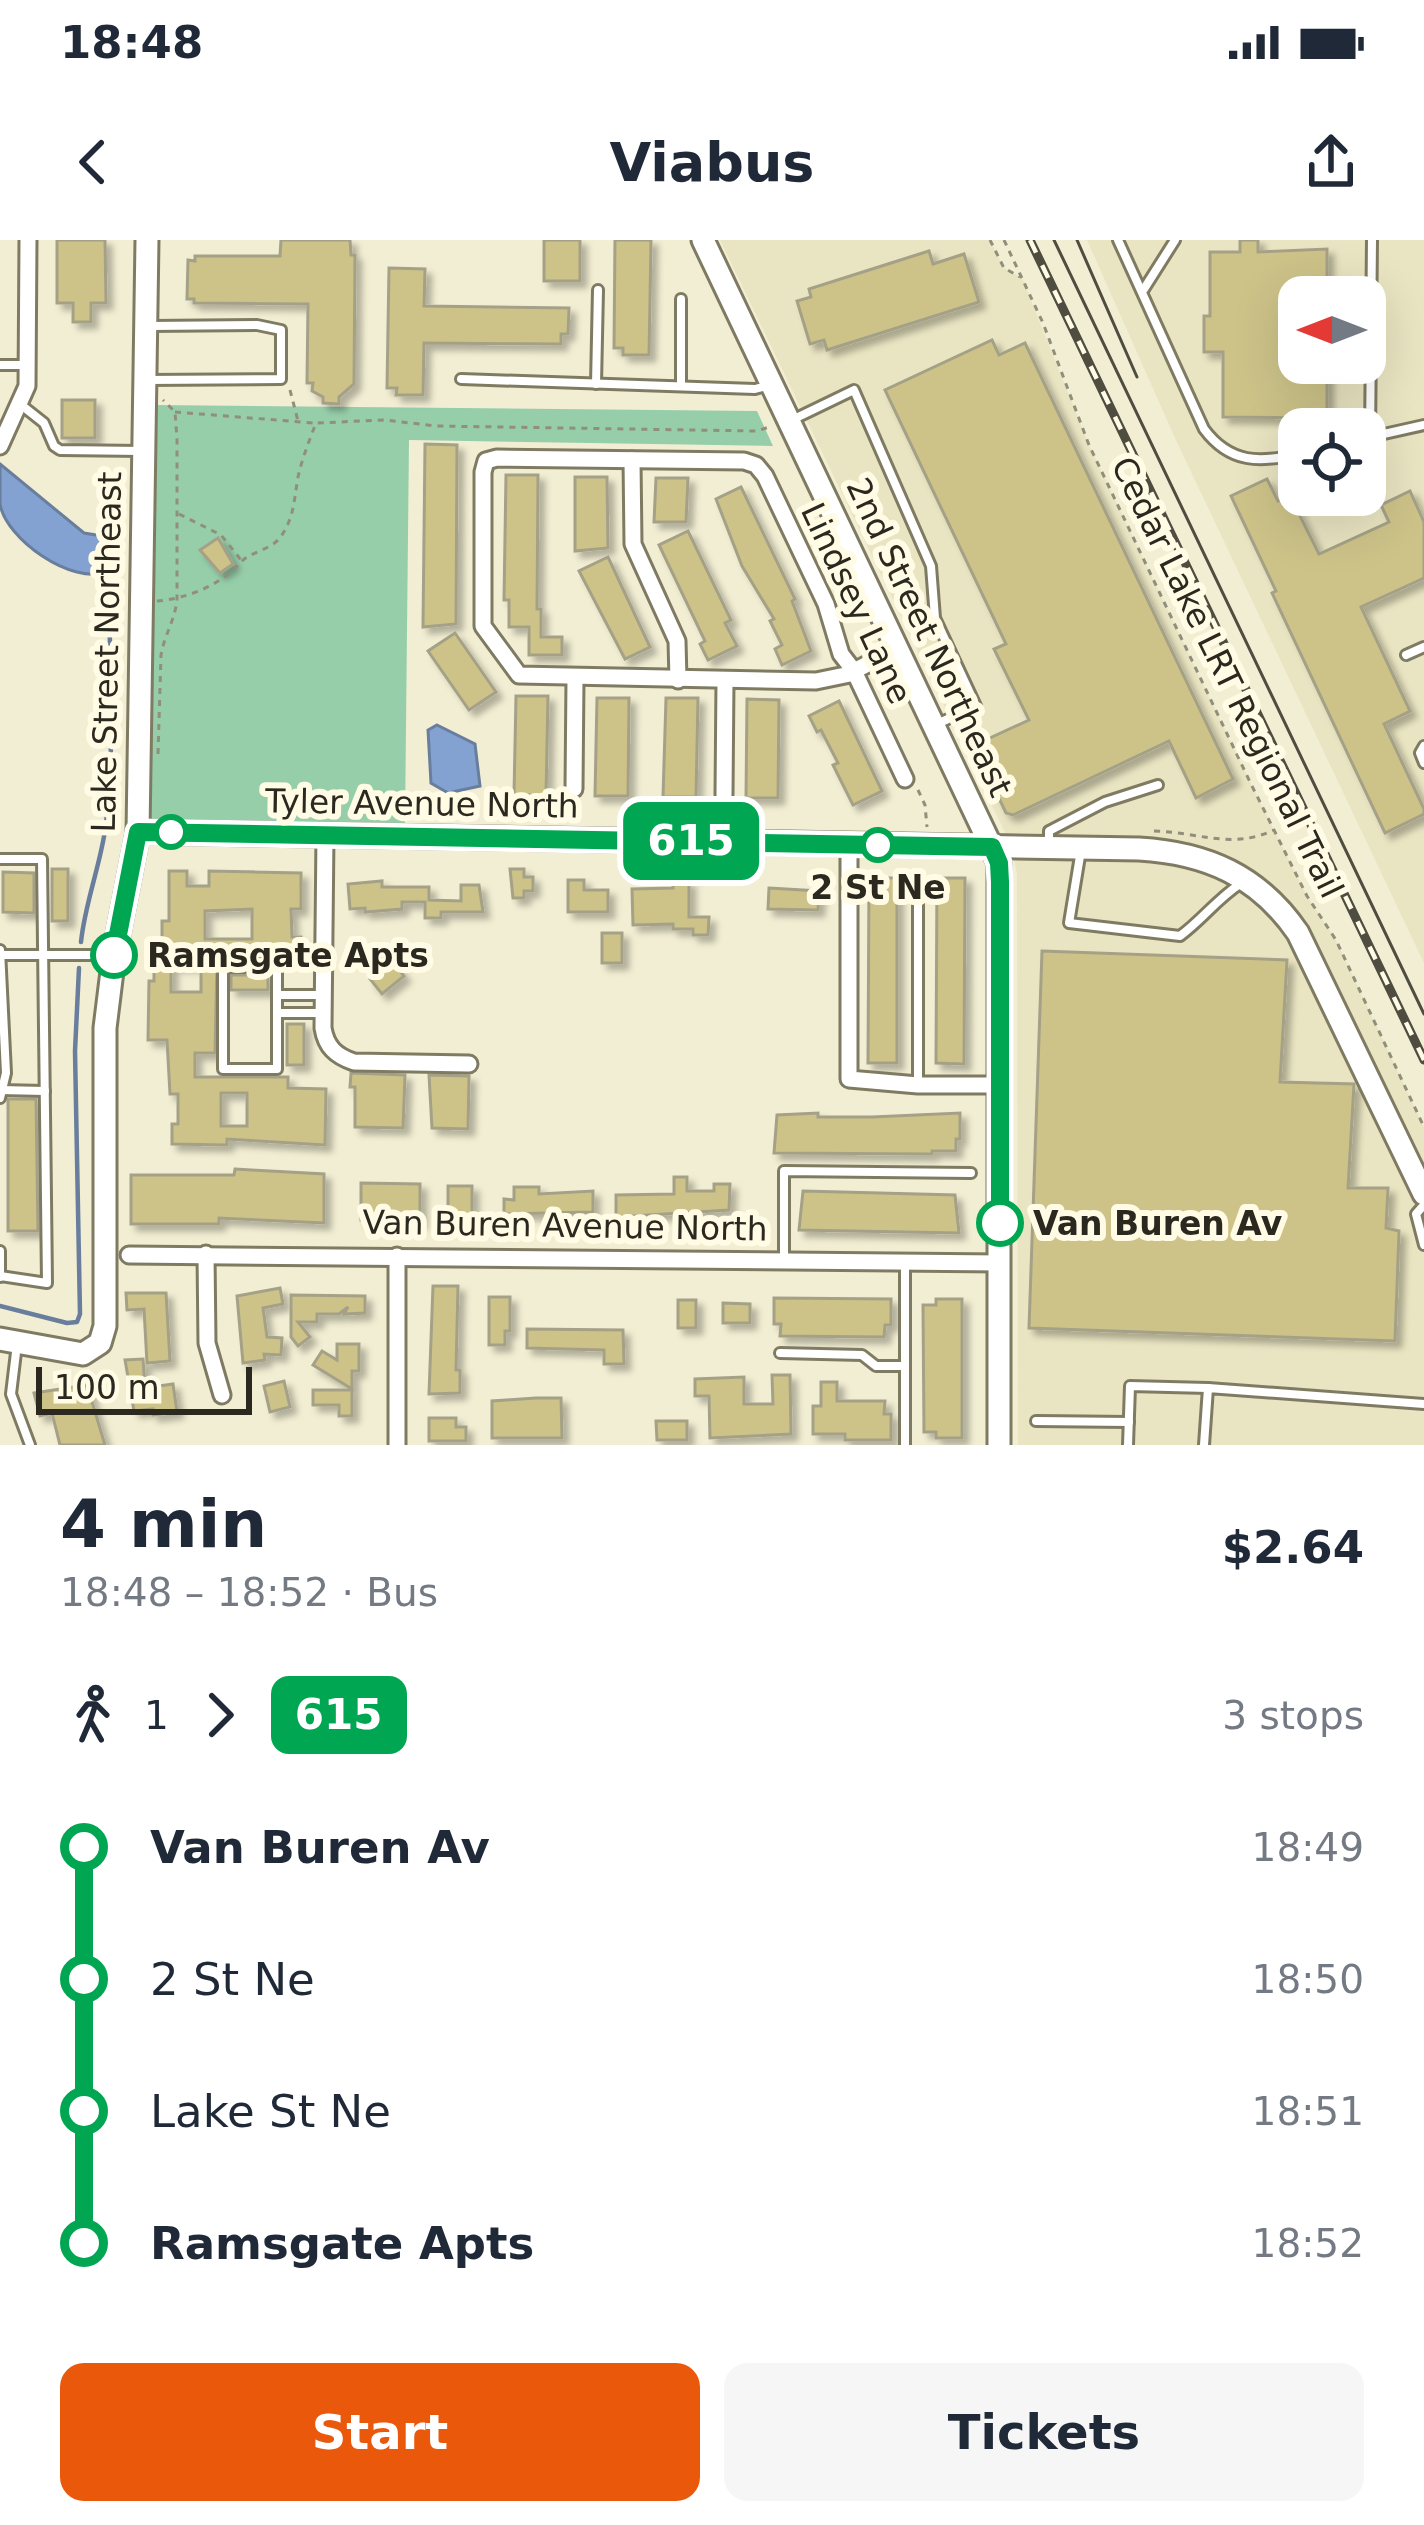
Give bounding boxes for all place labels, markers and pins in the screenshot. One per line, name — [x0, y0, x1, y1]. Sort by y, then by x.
unlabelled marker — [155, 816, 187, 848]
marker: 2 St Ne — [862, 829, 894, 861]
place label: 2 St Ne — [810, 868, 946, 907]
marker: Ramsgate Apts — [92, 933, 136, 977]
place label: Ramsgate Apts — [147, 936, 429, 975]
marker: Van Buren Av — [978, 1201, 1022, 1245]
place label: Van Buren Av — [1033, 1204, 1283, 1243]

